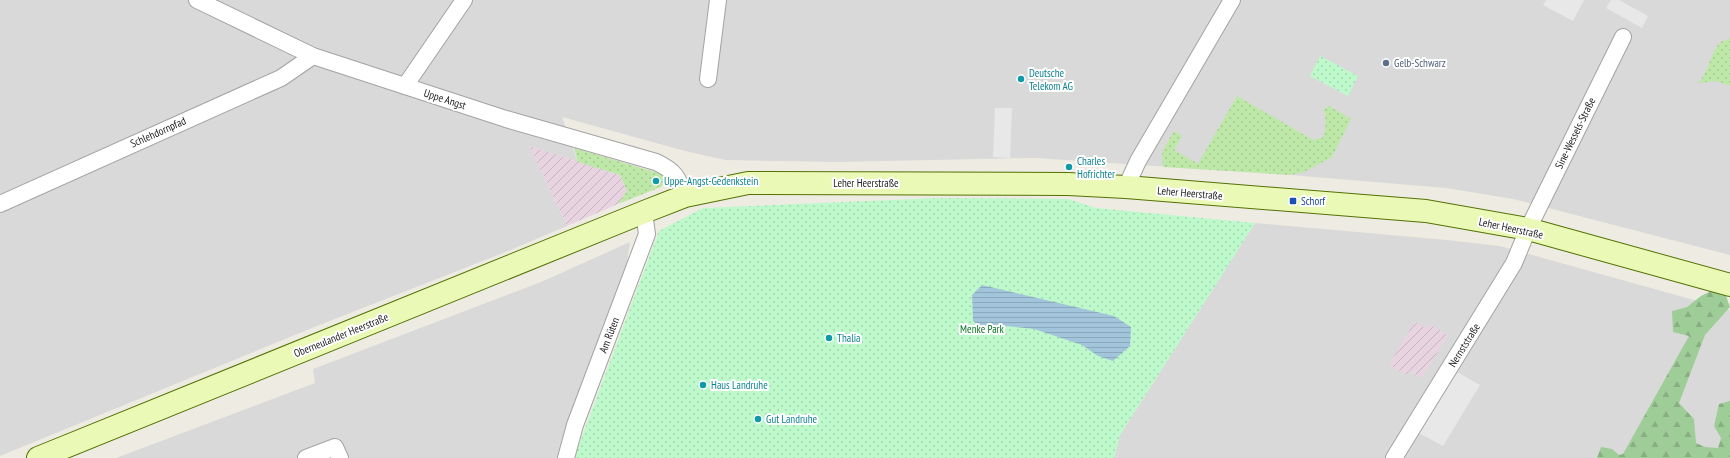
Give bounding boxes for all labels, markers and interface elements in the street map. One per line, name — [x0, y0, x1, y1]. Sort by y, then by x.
place label: Gelb-Schwarz — [1394, 56, 1446, 70]
marker: Gelb-Schwarz — [1381, 58, 1391, 68]
place label: Deutsche Telekom AG — [1029, 66, 1073, 93]
marker: Deutsche Telekom AG — [1016, 74, 1026, 84]
street label: Uppe Angst — [422, 86, 468, 112]
street label: Sine-Wessels-Straße — [1552, 95, 1599, 171]
street label: Schlehdornpfad — [128, 113, 188, 150]
place label: Charles Hofrichter — [1077, 154, 1115, 181]
marker: Charles Hofrichter — [1064, 162, 1074, 172]
place label: Uppe-Angst-Gedenkstein — [664, 174, 758, 188]
marker: Uppe-Angst-Gedenkstein — [651, 176, 661, 186]
street label: Leher Heerstraße — [833, 176, 899, 190]
street label: Leher Heerstraße — [1157, 183, 1224, 203]
place label: Schorf — [1301, 194, 1326, 208]
marker: Schorf — [1288, 196, 1298, 206]
street label: Leher Heerstraße — [1478, 214, 1545, 242]
street label: Oberneulander Heerstraße — [292, 309, 391, 360]
street label: Am Rüten — [596, 315, 622, 355]
street label: Nernststraße — [1445, 320, 1483, 370]
park label: Menke Park — [960, 322, 1005, 336]
place label: Thalia — [837, 331, 861, 345]
marker: Thalia — [824, 333, 834, 343]
place label: Haus Landruhe — [711, 378, 768, 392]
marker: Haus Landruhe — [698, 380, 708, 390]
place label: Gut Landruhe — [766, 412, 818, 426]
marker: Gut Landruhe — [753, 414, 763, 424]

